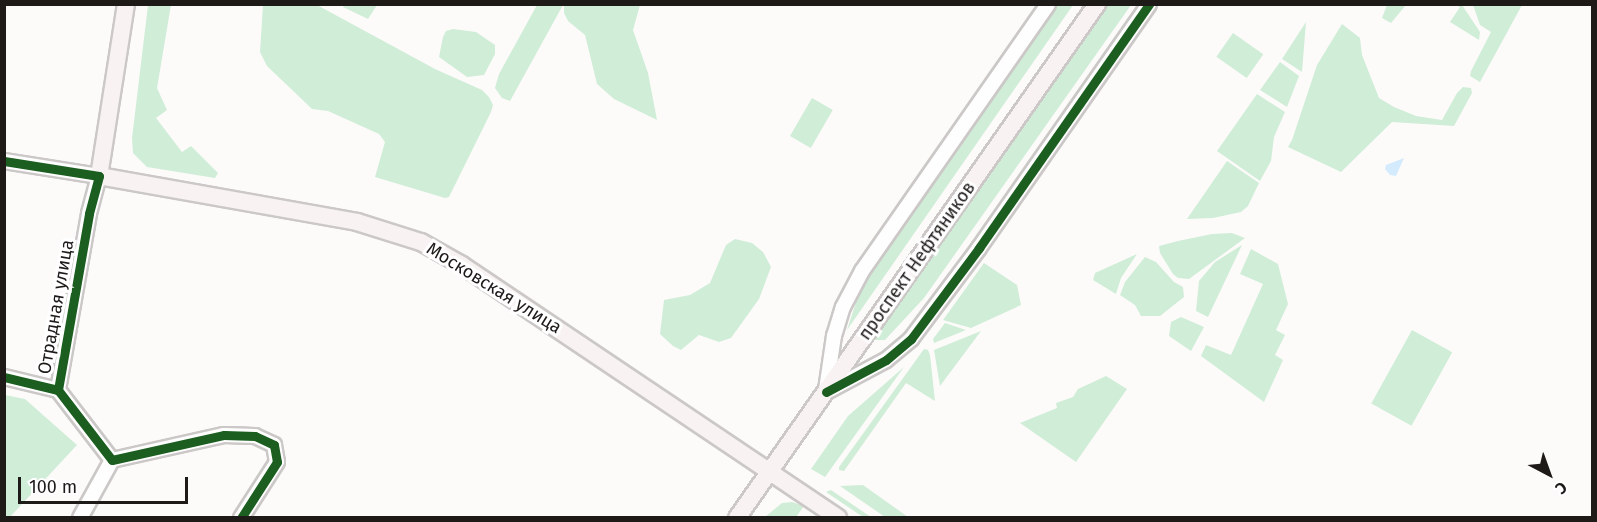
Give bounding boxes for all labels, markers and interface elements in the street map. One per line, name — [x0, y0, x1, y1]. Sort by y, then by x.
street label: проспект Нефтяников — [854, 178, 980, 344]
street label: Отрадная улица — [34, 238, 78, 376]
street label: Московская улица — [422, 238, 566, 338]
north arrow — [1519, 444, 1579, 504]
scale bar — [21, 465, 190, 503]
text: 100 m — [29, 476, 77, 498]
text: С — [1551, 478, 1571, 498]

